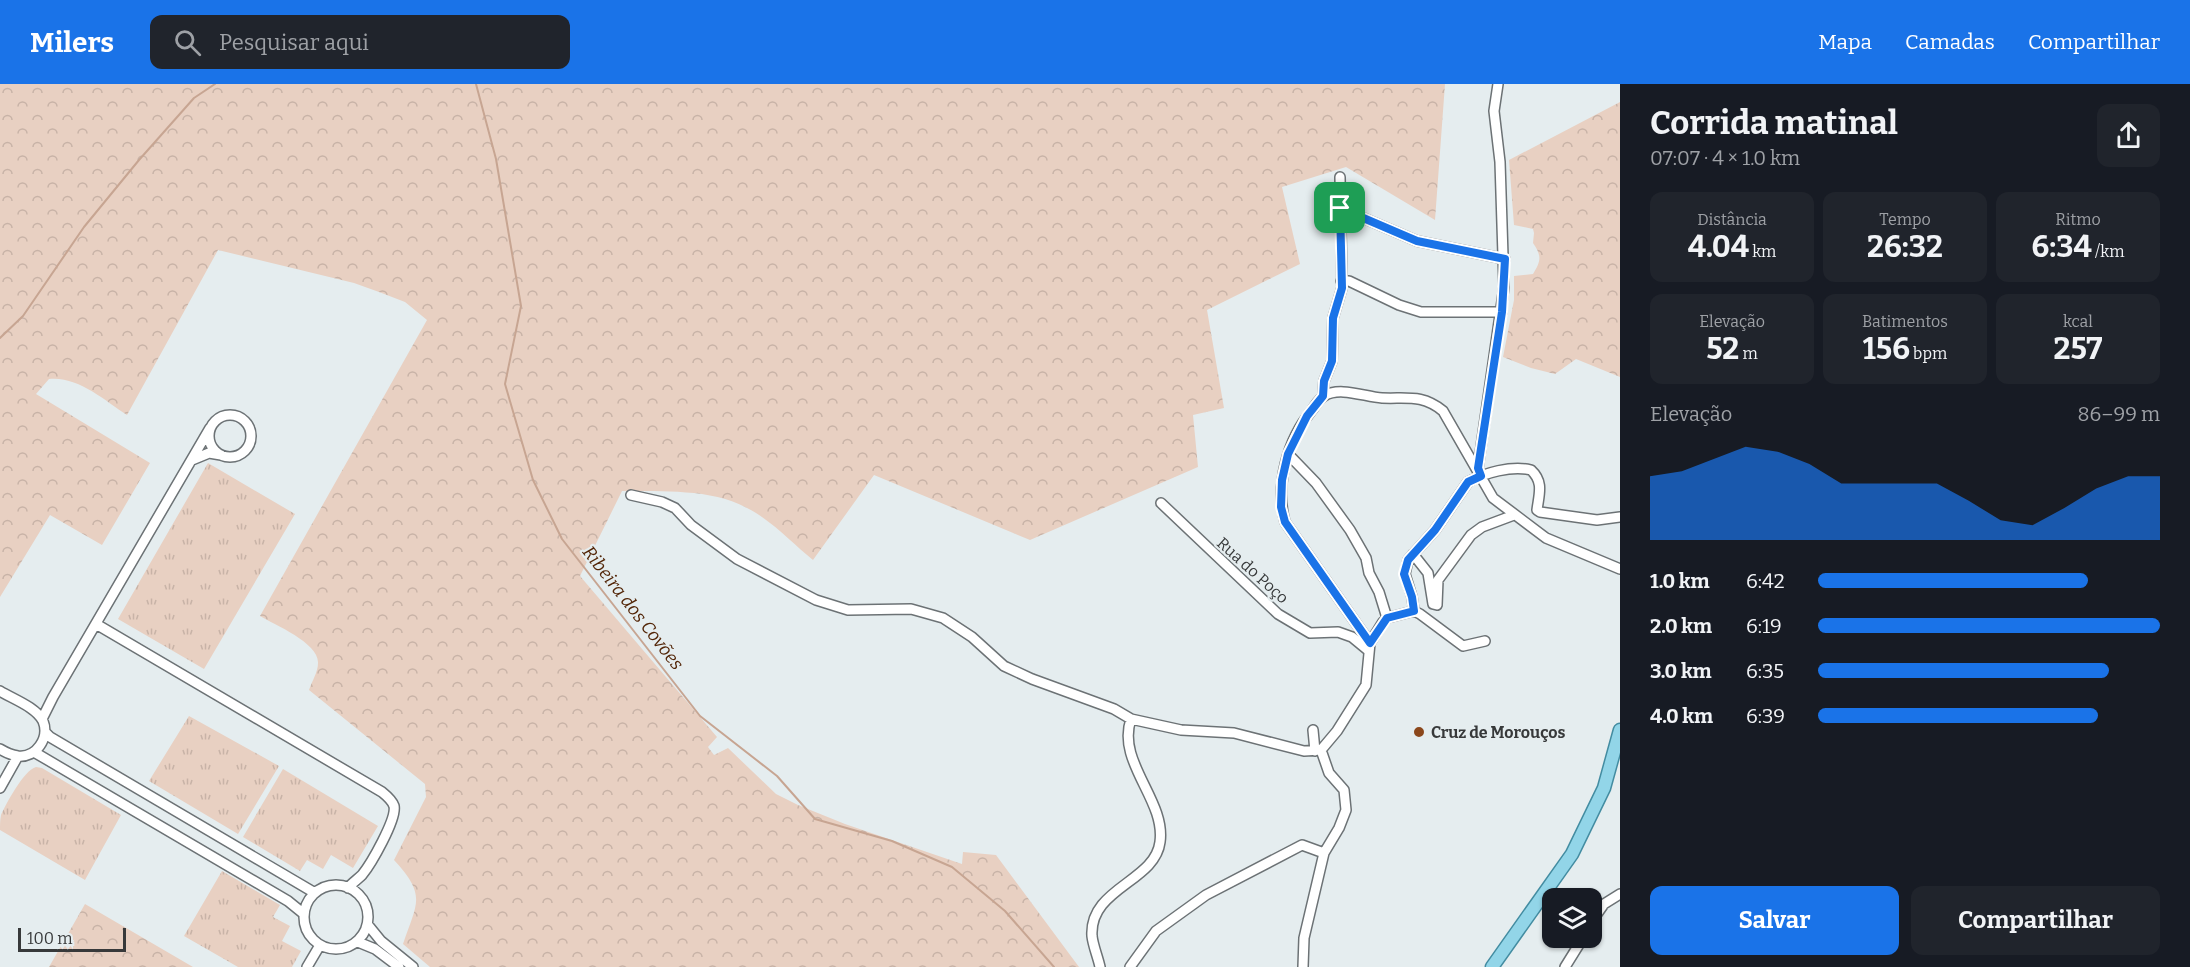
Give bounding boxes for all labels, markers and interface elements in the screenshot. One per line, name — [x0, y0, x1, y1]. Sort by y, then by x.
search box — [150, 15, 570, 69]
text: Milers — [30, 26, 114, 59]
icon: search — [171, 26, 204, 59]
text: Pesquisar aqui — [219, 29, 369, 56]
text: Mapa — [1818, 29, 1872, 55]
text: Camadas — [1905, 29, 1995, 55]
text: Compartilhar — [2028, 29, 2160, 55]
text: Corrida matinal — [1650, 103, 1898, 143]
button: share — [2097, 104, 2160, 167]
text: 07:07 · 4 × 1.0 km — [1650, 146, 1800, 170]
pin — [1314, 182, 1365, 233]
icon: arrive — [1323, 191, 1356, 224]
text: Distância — [1697, 210, 1767, 229]
text: Tempo — [1879, 210, 1931, 229]
text: Ritmo — [2055, 210, 2101, 229]
text: 4.04 — [1688, 229, 1749, 265]
text: 26:32 — [1867, 229, 1943, 265]
text: 6:34 — [2032, 229, 2092, 265]
text: km — [1749, 242, 1776, 261]
text: /km — [2092, 242, 2124, 261]
text: Elevação — [1699, 312, 1765, 331]
text: Batimentos — [1862, 312, 1948, 331]
text: kcal — [2063, 312, 2093, 331]
text: 52 — [1706, 331, 1739, 367]
text: 156 — [1863, 331, 1910, 367]
text: 257 — [2054, 331, 2102, 367]
text: m — [1739, 344, 1758, 363]
text: bpm — [1910, 344, 1947, 363]
text: Elevação — [1650, 402, 1732, 426]
text: 86–99 m — [2078, 402, 2160, 426]
street label: Rua do Poço — [1213, 533, 1292, 607]
water label: Ribeira dos Covões — [578, 542, 689, 675]
text: 1.0 km — [1650, 569, 1710, 593]
text: 6:42 — [1746, 569, 1785, 593]
text: 2.0 km — [1650, 614, 1712, 638]
text: 6:19 — [1746, 614, 1782, 638]
text: 3.0 km — [1650, 659, 1712, 683]
text: 6:35 — [1746, 659, 1784, 683]
text: 4.0 km — [1650, 704, 1713, 728]
text: 6:39 — [1746, 704, 1785, 728]
place label: Cruz de Morouços — [1431, 723, 1565, 742]
marker: Cruz de Morouços — [1412, 725, 1426, 739]
button: Salvar — [1650, 886, 1899, 955]
button: Compartilhar — [1911, 886, 2160, 955]
map controls — [1542, 888, 1602, 948]
button: layers — [1542, 888, 1602, 948]
scale bar — [18, 925, 126, 952]
text: 100 m — [27, 929, 72, 948]

